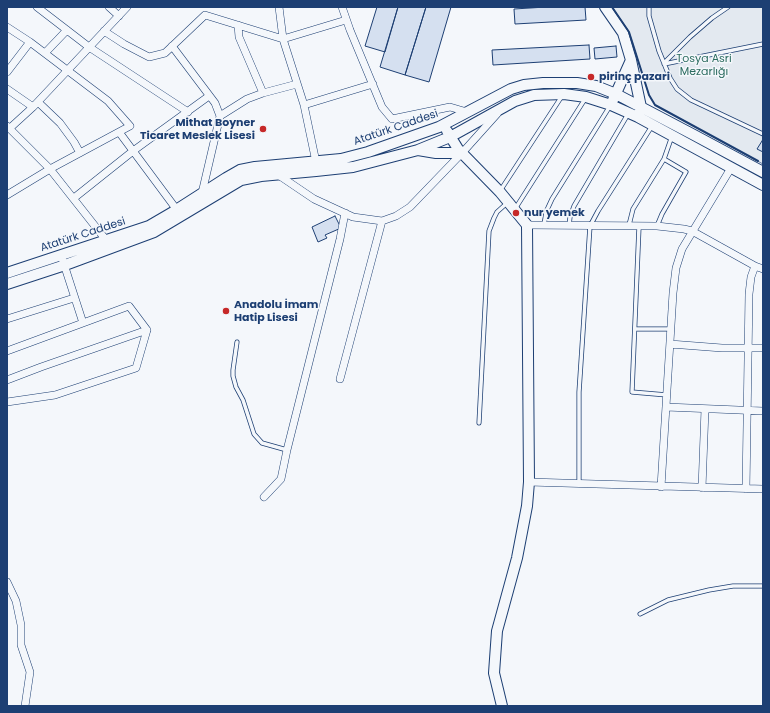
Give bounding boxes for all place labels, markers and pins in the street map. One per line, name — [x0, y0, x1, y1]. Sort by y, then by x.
place label: pirinç pazari — [599, 70, 670, 84]
marker: pirinç pazari — [586, 72, 596, 82]
place label: Mithat Boyner Ticaret Meslek Lisesi — [140, 116, 255, 142]
marker: Mithat Boyner Ticaret Meslek Lisesi — [258, 124, 268, 134]
place label: nur yemek — [524, 206, 585, 220]
marker: nur yemek — [511, 208, 521, 218]
place label: Anadolu İmam Hatip Lisesi — [234, 298, 318, 324]
marker: Anadolu İmam Hatip Lisesi — [221, 306, 231, 316]

